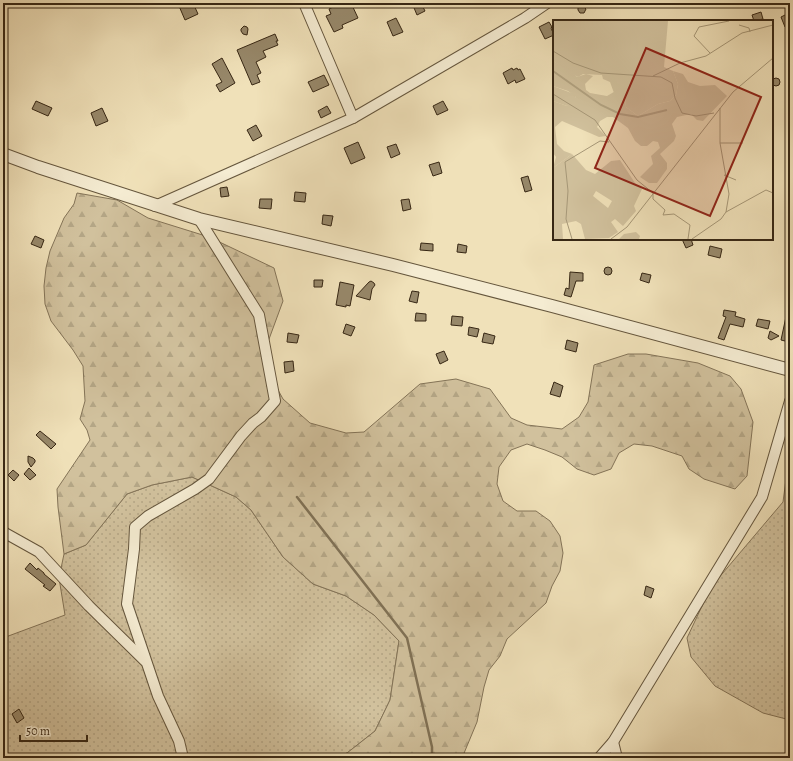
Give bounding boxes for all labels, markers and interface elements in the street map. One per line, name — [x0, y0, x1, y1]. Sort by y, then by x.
inset map — [553, 20, 773, 240]
scale bar — [20, 717, 87, 743]
text: 50 m — [26, 723, 50, 739]

